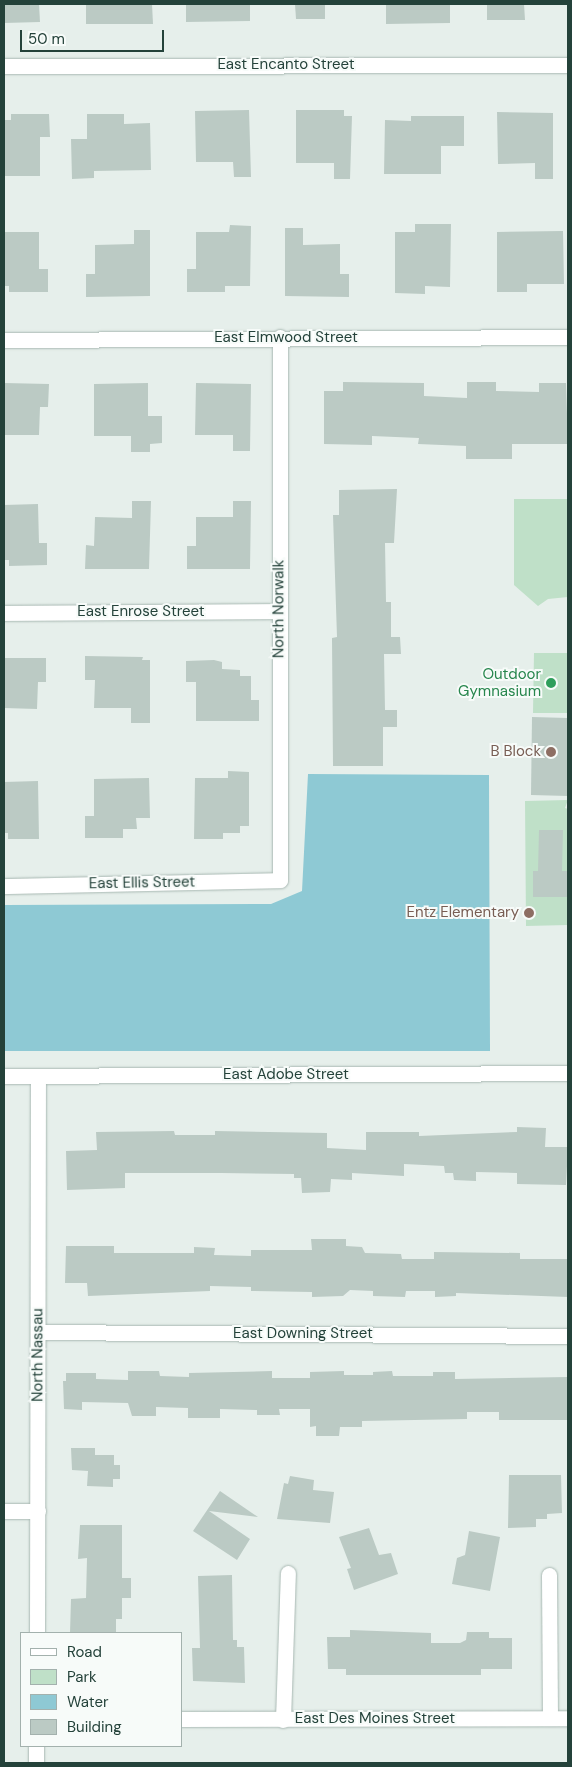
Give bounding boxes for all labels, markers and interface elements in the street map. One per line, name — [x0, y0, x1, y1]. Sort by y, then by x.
scale bar — [22, 20, 166, 52]
text: 50 m — [28, 29, 65, 49]
street label: East Encanto Street — [217, 56, 355, 74]
street label: East Elmwood Street — [214, 329, 358, 347]
street label: North Norwalk — [270, 560, 288, 658]
street label: East Enrose Street — [77, 603, 205, 621]
place label: Outdoor Gymnasium — [458, 665, 541, 700]
marker: Outdoor Gymnasium — [545, 677, 557, 689]
place label: B Block — [491, 743, 541, 761]
marker: B Block — [545, 746, 557, 758]
street label: East Ellis Street — [89, 873, 195, 893]
place label: Entz Elementary — [406, 904, 519, 922]
marker: Entz Elementary — [523, 907, 535, 919]
street label: East Adobe Street — [223, 1066, 349, 1084]
street label: North Nassau — [29, 1308, 47, 1402]
street label: East Downing Street — [233, 1325, 373, 1343]
legend — [20, 1632, 182, 1747]
text: Road — [67, 1642, 102, 1662]
text: Park — [67, 1667, 97, 1687]
text: Water — [67, 1692, 108, 1712]
street label: East Des Moines Street — [295, 1710, 455, 1728]
text: Building — [67, 1717, 122, 1737]

